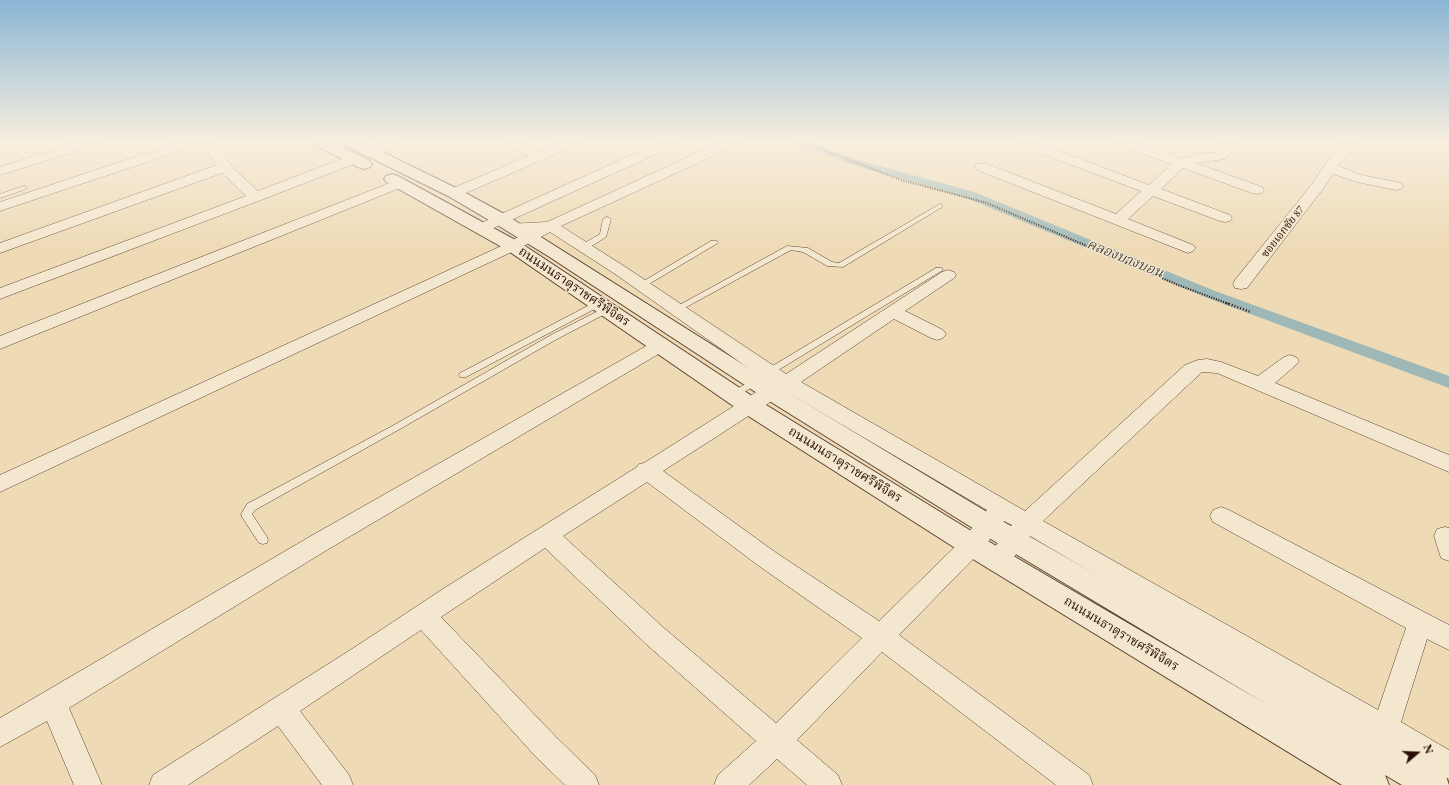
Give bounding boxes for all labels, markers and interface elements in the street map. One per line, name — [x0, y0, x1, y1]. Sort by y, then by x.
street label: ซอยเอกชัย 87 — [1259, 203, 1307, 261]
water label: คลองบางบอน — [1084, 236, 1166, 282]
street label: ถนนมนธาตุราชศรีพิจิตร — [515, 244, 633, 330]
street label: ถนนมนธาตุราชศรีพิจิตร — [785, 424, 905, 506]
street label: ถนนมนธาตุราชศรีพิจิตร — [1061, 594, 1181, 674]
north arrow — [1397, 733, 1437, 773]
text: N — [1420, 743, 1436, 756]

